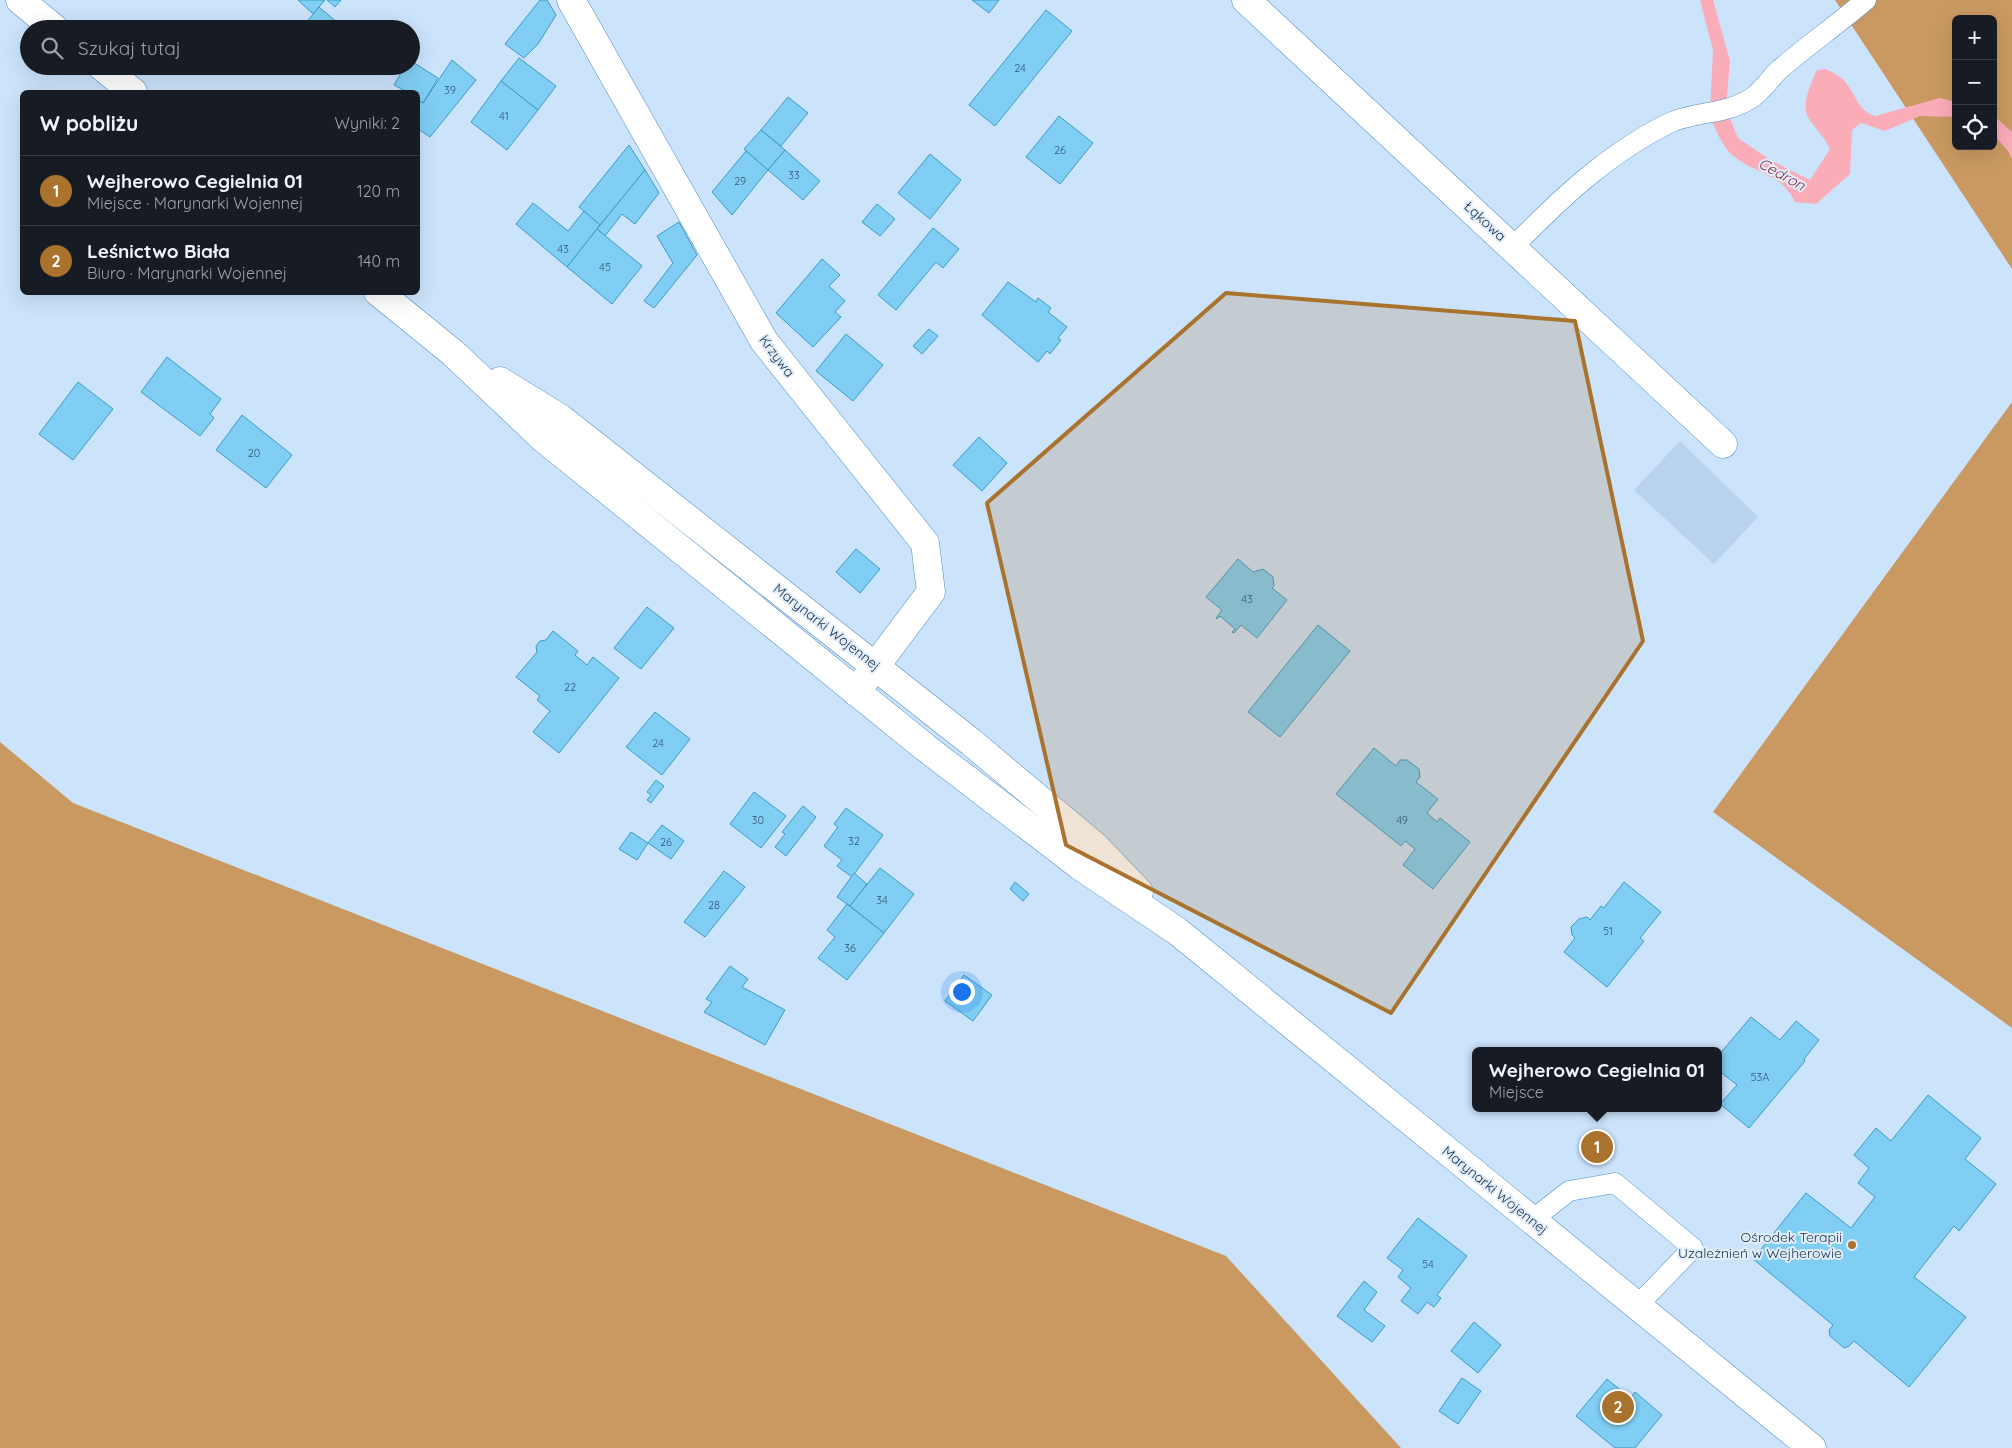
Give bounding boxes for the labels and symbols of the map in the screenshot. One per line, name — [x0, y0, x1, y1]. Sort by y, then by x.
house number: 24 — [1014, 61, 1026, 75]
house number: 39 — [444, 83, 456, 97]
house number: 41 — [499, 109, 509, 123]
house number: 26 — [1054, 143, 1066, 157]
water label: Cedron — [1755, 153, 1809, 195]
house number: 33 — [788, 168, 800, 182]
house number: 29 — [734, 174, 746, 188]
street label: Łąkowa — [1460, 197, 1510, 245]
house number: 43 — [557, 242, 569, 256]
house number: 45 — [599, 260, 611, 274]
street label: Krzywa — [755, 331, 799, 381]
house number: 20 — [248, 446, 260, 460]
street label: Marynarki Wojennej — [770, 580, 884, 674]
house number: 43 — [1241, 592, 1253, 606]
house number: 22 — [564, 680, 576, 694]
house number: 24 — [652, 736, 664, 750]
house number: 30 — [752, 813, 764, 827]
house number: 49 — [1396, 813, 1408, 827]
house number: 32 — [848, 834, 860, 848]
house number: 26 — [660, 835, 672, 849]
house number: 34 — [876, 893, 888, 907]
house number: 28 — [708, 898, 720, 912]
house number: 51 — [1603, 924, 1613, 938]
house number: 36 — [844, 941, 856, 955]
your location — [949, 979, 975, 1005]
house number: 53A — [1751, 1070, 1769, 1084]
pin: 1 — [1581, 1128, 1613, 1166]
street label: Marynarki Wojennej — [1438, 1142, 1552, 1238]
place label: Ośrodek Terapii Uzależnień w Wejherowie — [1678, 1228, 1842, 1262]
marker: Ośrodek Terapii Uzależnień w Wejherowie — [1846, 1239, 1858, 1251]
house number: 54 — [1422, 1257, 1434, 1271]
pin: 2 — [1602, 1388, 1634, 1426]

